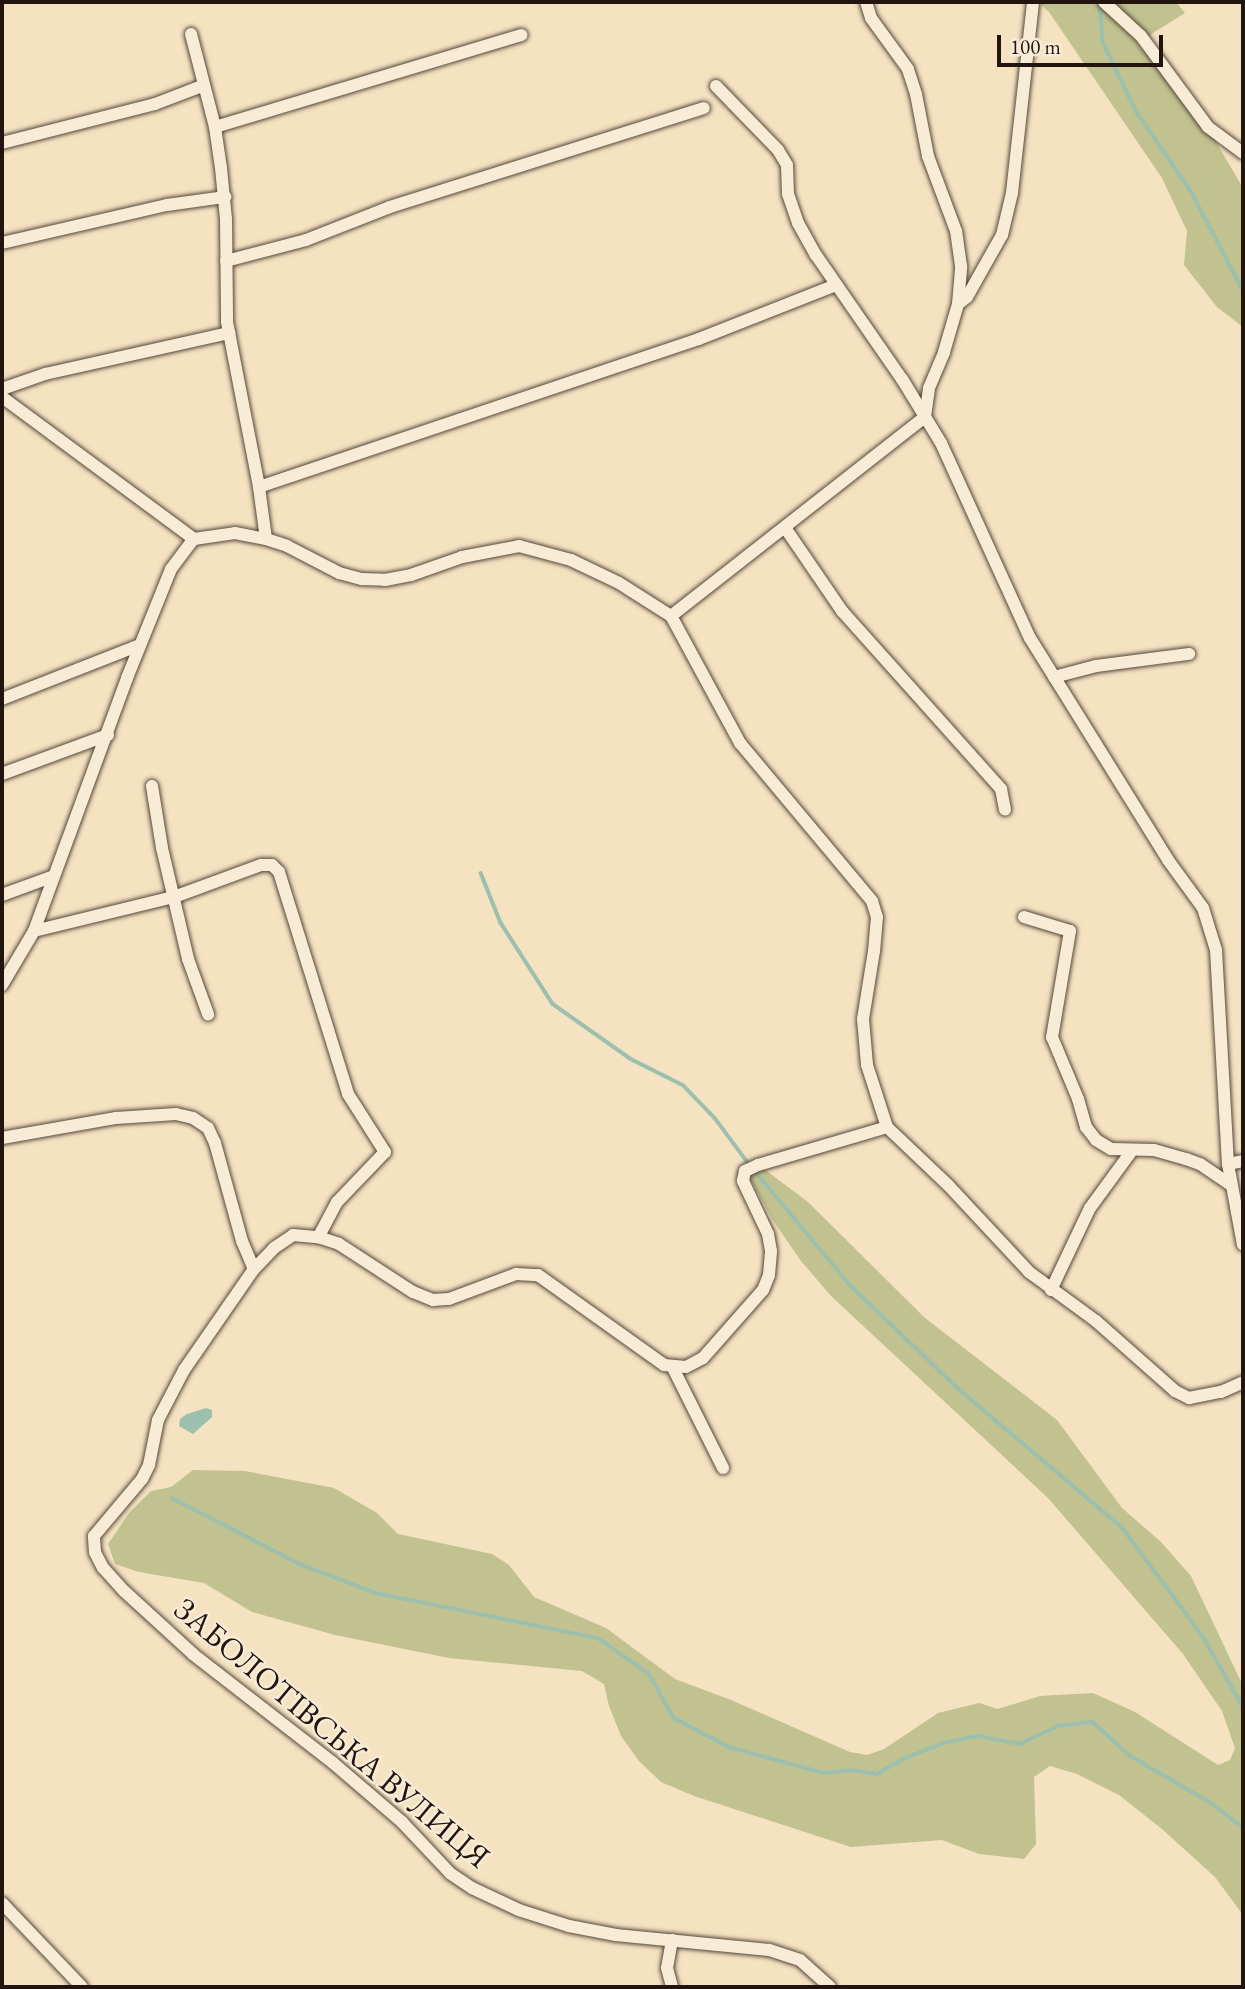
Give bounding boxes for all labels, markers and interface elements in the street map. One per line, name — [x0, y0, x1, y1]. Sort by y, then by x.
scale bar — [1000, 21, 1166, 65]
text: 100 m — [1010, 33, 1061, 60]
street label: ЗАБОЛОТІВСЬКА ВУЛИЦЯ — [166, 1590, 498, 1876]

